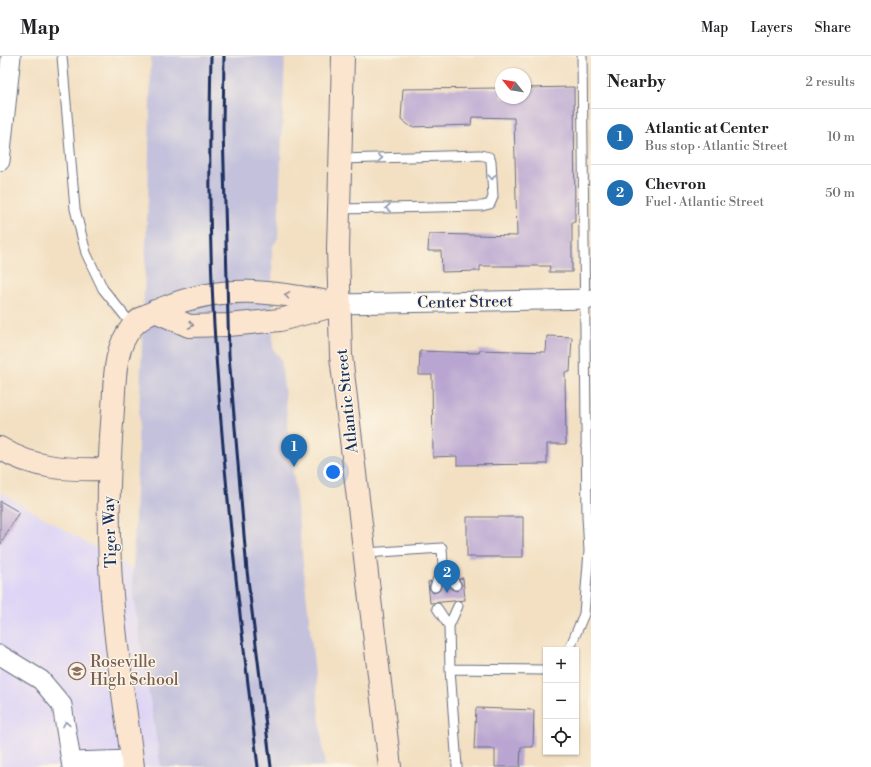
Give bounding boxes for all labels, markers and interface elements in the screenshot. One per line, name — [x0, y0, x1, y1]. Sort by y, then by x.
text: Map — [20, 16, 60, 40]
text: Map — [701, 19, 728, 37]
text: Layers — [750, 19, 793, 37]
text: Share — [815, 19, 851, 37]
north arrow — [495, 68, 531, 104]
text: Nearby — [607, 71, 666, 93]
text: 2 results — [806, 74, 855, 90]
text: Atlantic at Center — [645, 119, 769, 138]
text: 1 — [617, 129, 623, 145]
text: 10 m — [827, 129, 855, 145]
text: Bus stop · Atlantic Street — [645, 138, 788, 154]
one-way arrow — [377, 153, 383, 162]
one-way arrow — [487, 174, 496, 180]
text: Chevron — [645, 175, 706, 194]
text: 2 — [616, 185, 624, 201]
text: 50 m — [825, 185, 855, 201]
text: Fuel · Atlantic Street — [645, 194, 764, 210]
one-way arrow — [385, 204, 391, 212]
one-way arrow — [284, 291, 290, 300]
street label: Center Street — [417, 291, 513, 313]
one-way arrow — [188, 320, 194, 329]
street label: Atlantic Street — [332, 347, 363, 455]
pin: 1 — [281, 434, 307, 467]
your location — [323, 462, 343, 482]
street label: Tiger Way — [99, 495, 121, 568]
pin: 2 — [434, 560, 460, 593]
map controls — [543, 647, 579, 755]
button: + — [543, 647, 579, 683]
place label: Roseville High School — [90, 652, 179, 690]
school or university icon: Roseville High School — [67, 661, 87, 681]
button: − — [543, 683, 579, 719]
button: locate — [543, 719, 579, 755]
one-way arrow — [62, 721, 70, 727]

